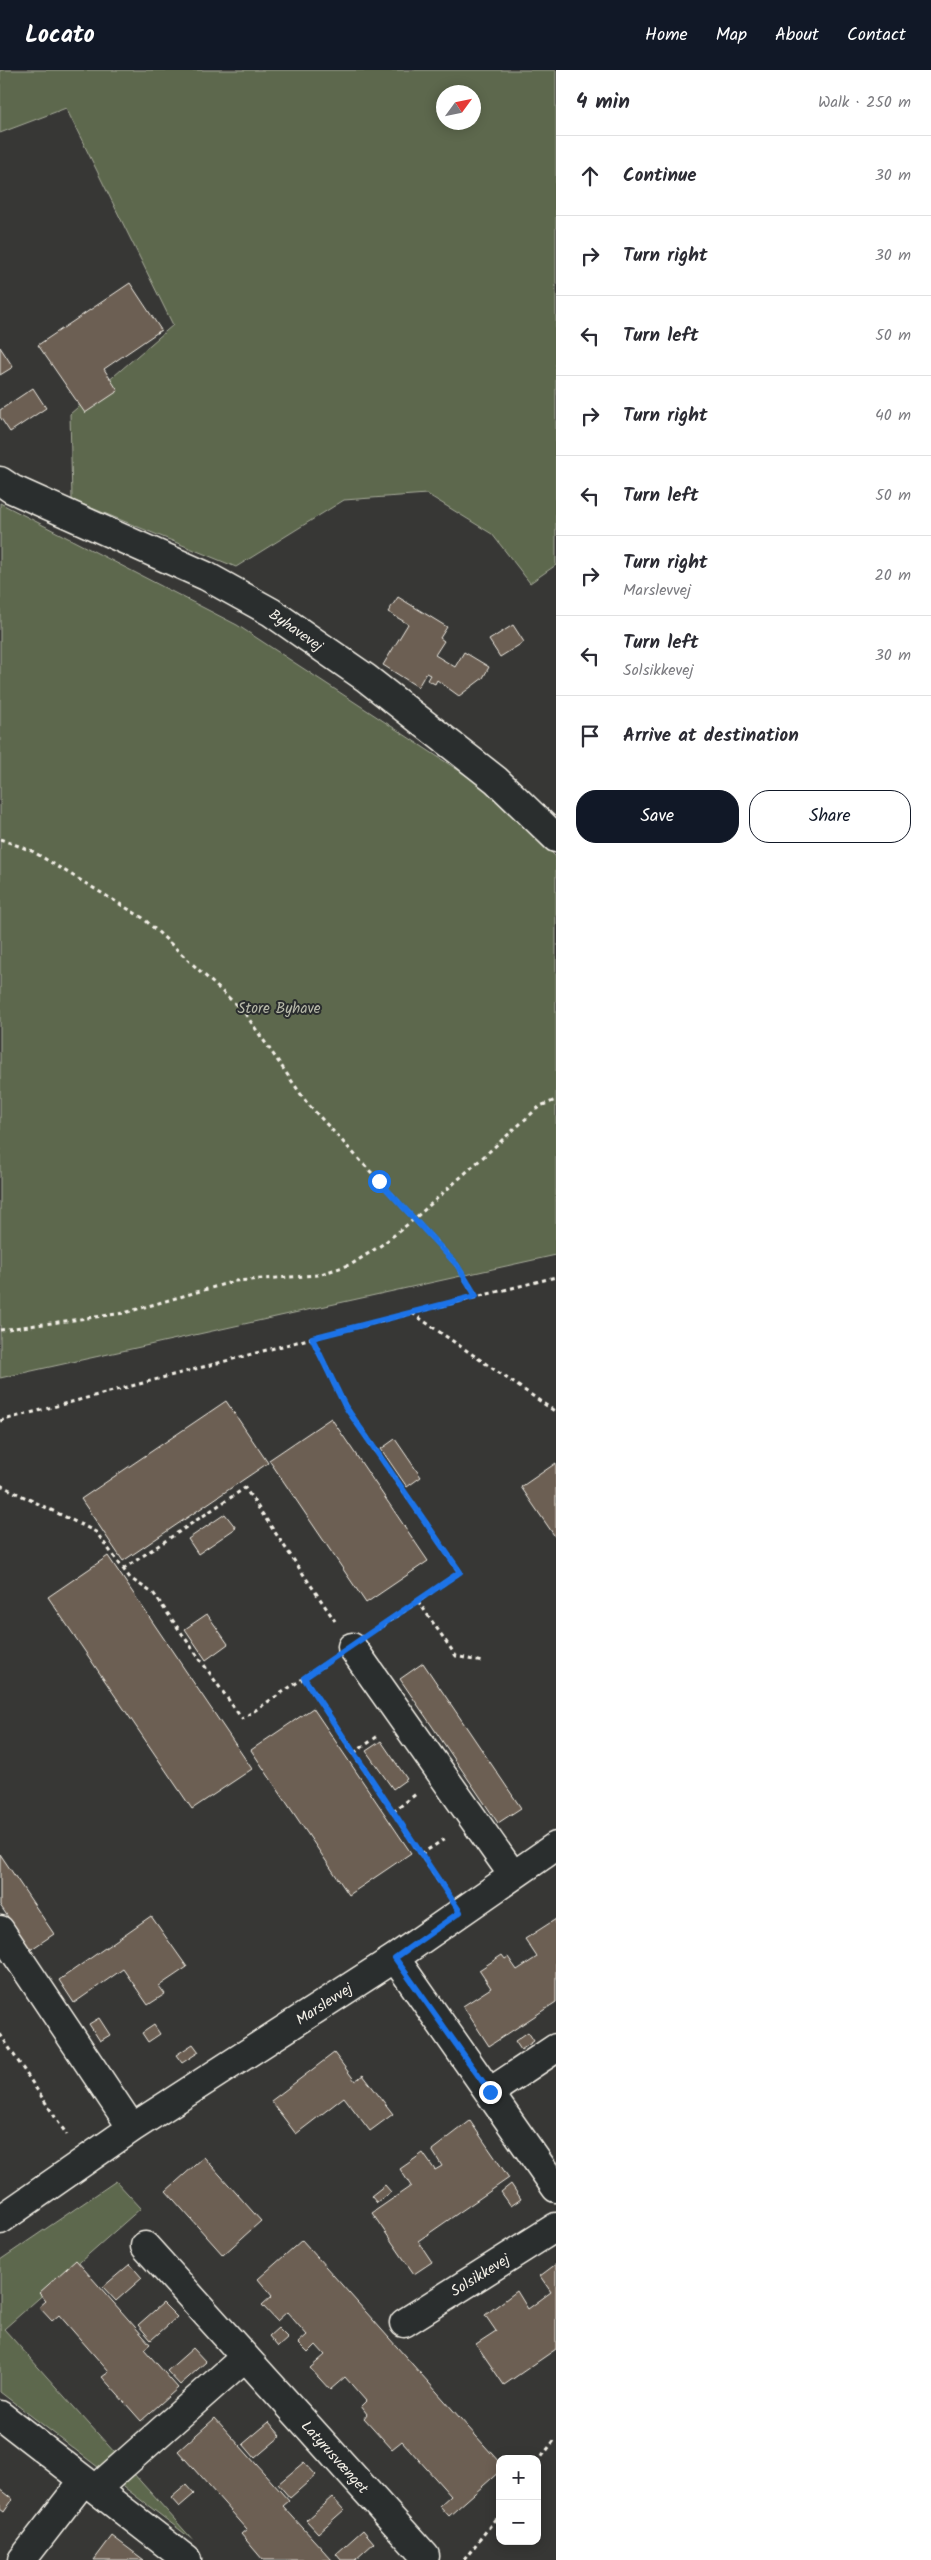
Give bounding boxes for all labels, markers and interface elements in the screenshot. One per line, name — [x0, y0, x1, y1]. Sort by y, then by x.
text: Locato — [25, 16, 95, 55]
text: Home — [645, 21, 688, 50]
text: Map — [716, 21, 747, 50]
text: About — [775, 21, 819, 50]
text: Contact — [847, 21, 906, 50]
north arrow — [436, 85, 481, 130]
text: 4 min — [576, 86, 630, 119]
text: Walk · 250 m — [818, 90, 911, 115]
text: Continue — [623, 161, 696, 191]
icon: ahead — [576, 162, 604, 190]
text: 30 m — [875, 163, 911, 188]
text: Turn right — [623, 241, 708, 271]
icon: right — [576, 242, 604, 270]
text: 30 m — [875, 243, 911, 268]
text: Turn left — [623, 321, 698, 351]
icon: left — [576, 322, 604, 350]
text: 50 m — [875, 323, 911, 348]
text: Turn right — [623, 401, 708, 431]
icon: right — [576, 402, 604, 430]
text: 40 m — [875, 403, 911, 428]
text: Turn left — [623, 481, 698, 511]
icon: left — [576, 482, 604, 510]
text: 50 m — [875, 483, 911, 508]
text: Turn right — [623, 548, 708, 578]
icon: right — [576, 562, 604, 590]
text: 20 m — [875, 563, 911, 588]
text: Marslevvej — [623, 578, 691, 603]
street label: Byhavevej — [263, 603, 329, 659]
text: Turn left — [623, 628, 698, 658]
icon: left — [576, 642, 604, 670]
text: 30 m — [875, 643, 911, 668]
text: Solsikkevej — [623, 658, 694, 683]
text: Arrive at destination — [623, 721, 799, 751]
icon: arrive — [576, 722, 604, 750]
button: Save — [576, 790, 739, 843]
button: Share — [749, 790, 911, 843]
park label: Store Byhave — [237, 997, 321, 1021]
route start — [368, 1170, 391, 1193]
street label: Marslevvej — [291, 1977, 359, 2032]
route end — [479, 2081, 502, 2104]
street label: Solsikkevej — [446, 2248, 516, 2304]
street label: Latyrusvænget — [295, 2416, 374, 2500]
map controls — [496, 2455, 541, 2545]
button: + — [496, 2455, 541, 2500]
button: − — [496, 2500, 541, 2545]

